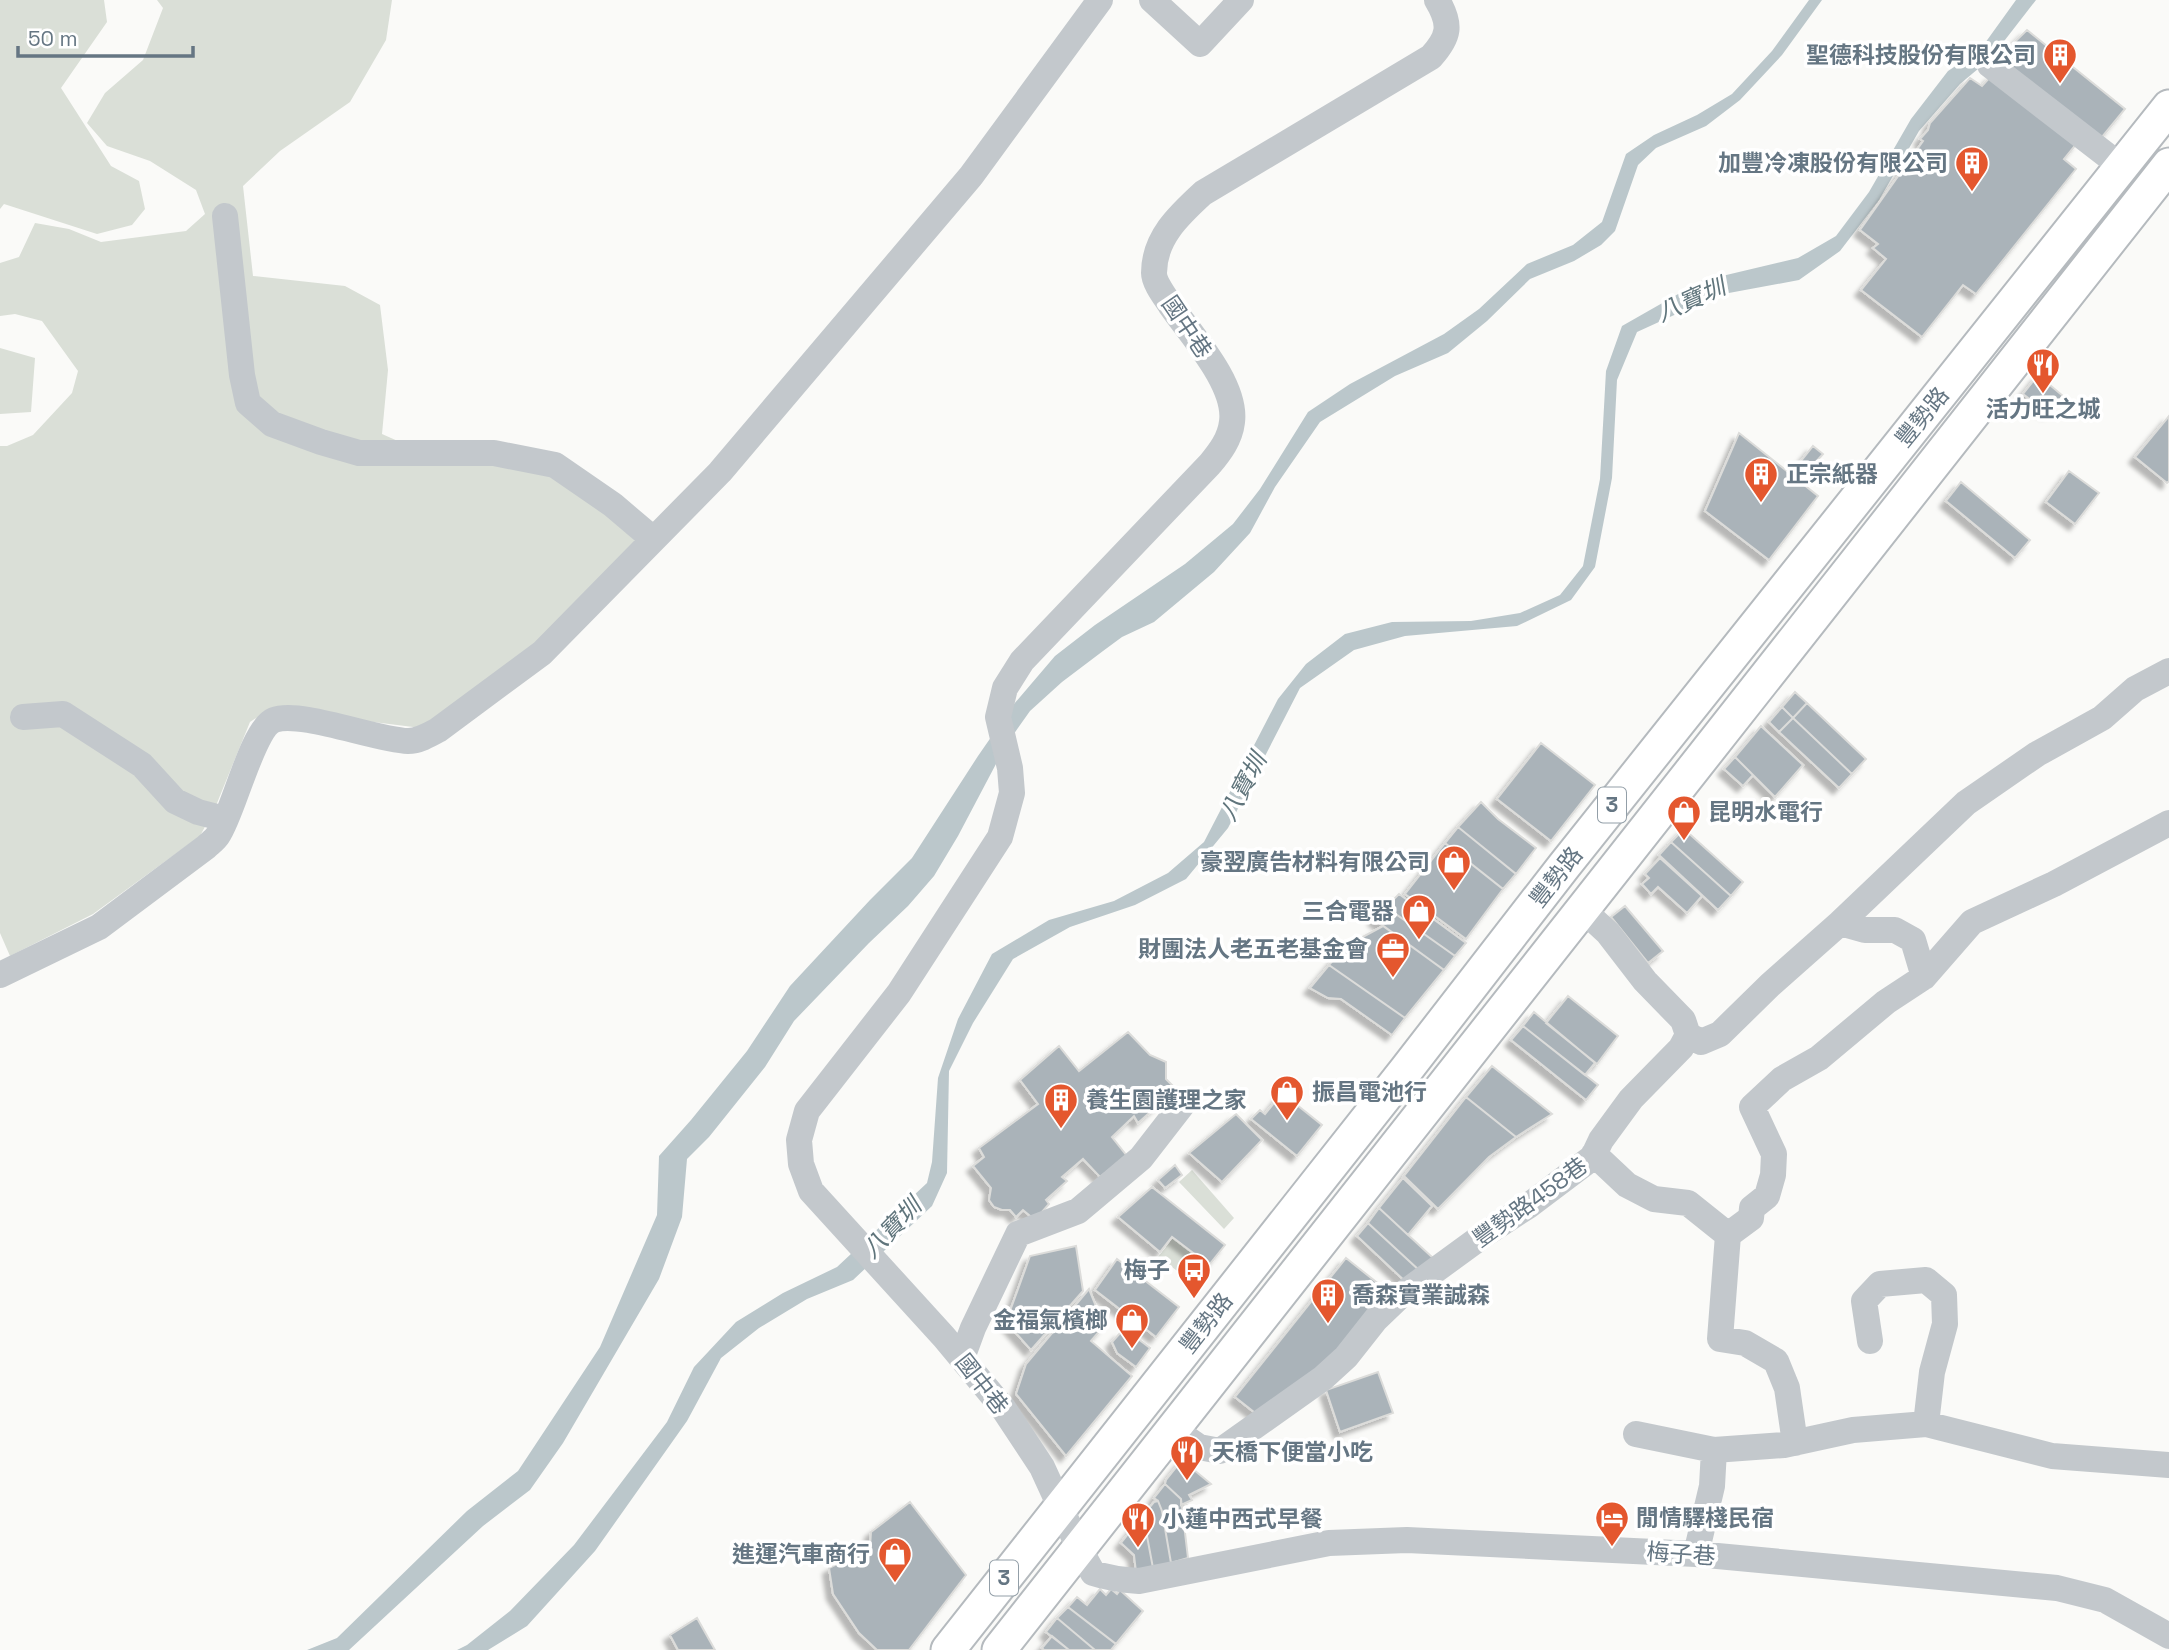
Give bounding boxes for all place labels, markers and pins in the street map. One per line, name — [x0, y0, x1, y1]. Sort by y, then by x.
building icon: 聖德科技股份有限公司 — [2041, 36, 2079, 85]
place label: 聖德科技股份有限公司 — [1806, 40, 2036, 70]
building icon: 加豐冷凍股份有限公司 — [1953, 144, 1991, 193]
place label: 加豐冷凍股份有限公司 — [1718, 148, 1948, 178]
restaurant icon: 活力旺之城 — [2024, 346, 2062, 395]
place label: 活力旺之城 — [1986, 394, 2101, 424]
building icon: 正宗紙器 — [1742, 455, 1780, 504]
place label: 正宗紙器 — [1786, 459, 1878, 489]
shop icon: 昆明水電行 — [1665, 793, 1703, 842]
place label: 昆明水電行 — [1708, 797, 1823, 827]
shop icon: 豪翌廣告材料有限公司 — [1435, 843, 1473, 892]
place label: 豪翌廣告材料有限公司 — [1200, 847, 1430, 877]
shop icon: 三合電器 — [1400, 892, 1438, 941]
place label: 三合電器 — [1302, 896, 1394, 926]
office icon: 財團法人老五老基金會 — [1374, 930, 1412, 979]
place label: 財團法人老五老基金會 — [1138, 934, 1368, 964]
shop icon: 振昌電池行 — [1268, 1073, 1306, 1122]
place label: 振昌電池行 — [1312, 1077, 1427, 1107]
building icon: 養生園護理之家 — [1042, 1081, 1080, 1130]
place label: 養生園護理之家 — [1086, 1085, 1247, 1115]
bus stop icon: 梅子 — [1175, 1251, 1213, 1300]
place label: 梅子 — [1124, 1255, 1170, 1285]
building icon: 喬森實業誠森 — [1309, 1276, 1347, 1325]
place label: 喬森實業誠森 — [1352, 1280, 1490, 1310]
shop icon: 金福氣檳榔 — [1113, 1301, 1151, 1350]
place label: 金福氣檳榔 — [993, 1305, 1108, 1335]
restaurant icon: 天橋下便當小吃 — [1168, 1433, 1206, 1482]
place label: 天橋下便當小吃 — [1212, 1437, 1373, 1467]
hotel icon: 閒情驛棧民宿 — [1593, 1499, 1631, 1548]
restaurant icon: 小蓮中西式早餐 — [1119, 1500, 1157, 1549]
place label: 閒情驛棧民宿 — [1636, 1503, 1774, 1533]
place label: 小蓮中西式早餐 — [1162, 1504, 1323, 1534]
shop icon: 進運汽車商行 — [876, 1535, 914, 1584]
place label: 進運汽車商行 — [732, 1539, 870, 1569]

